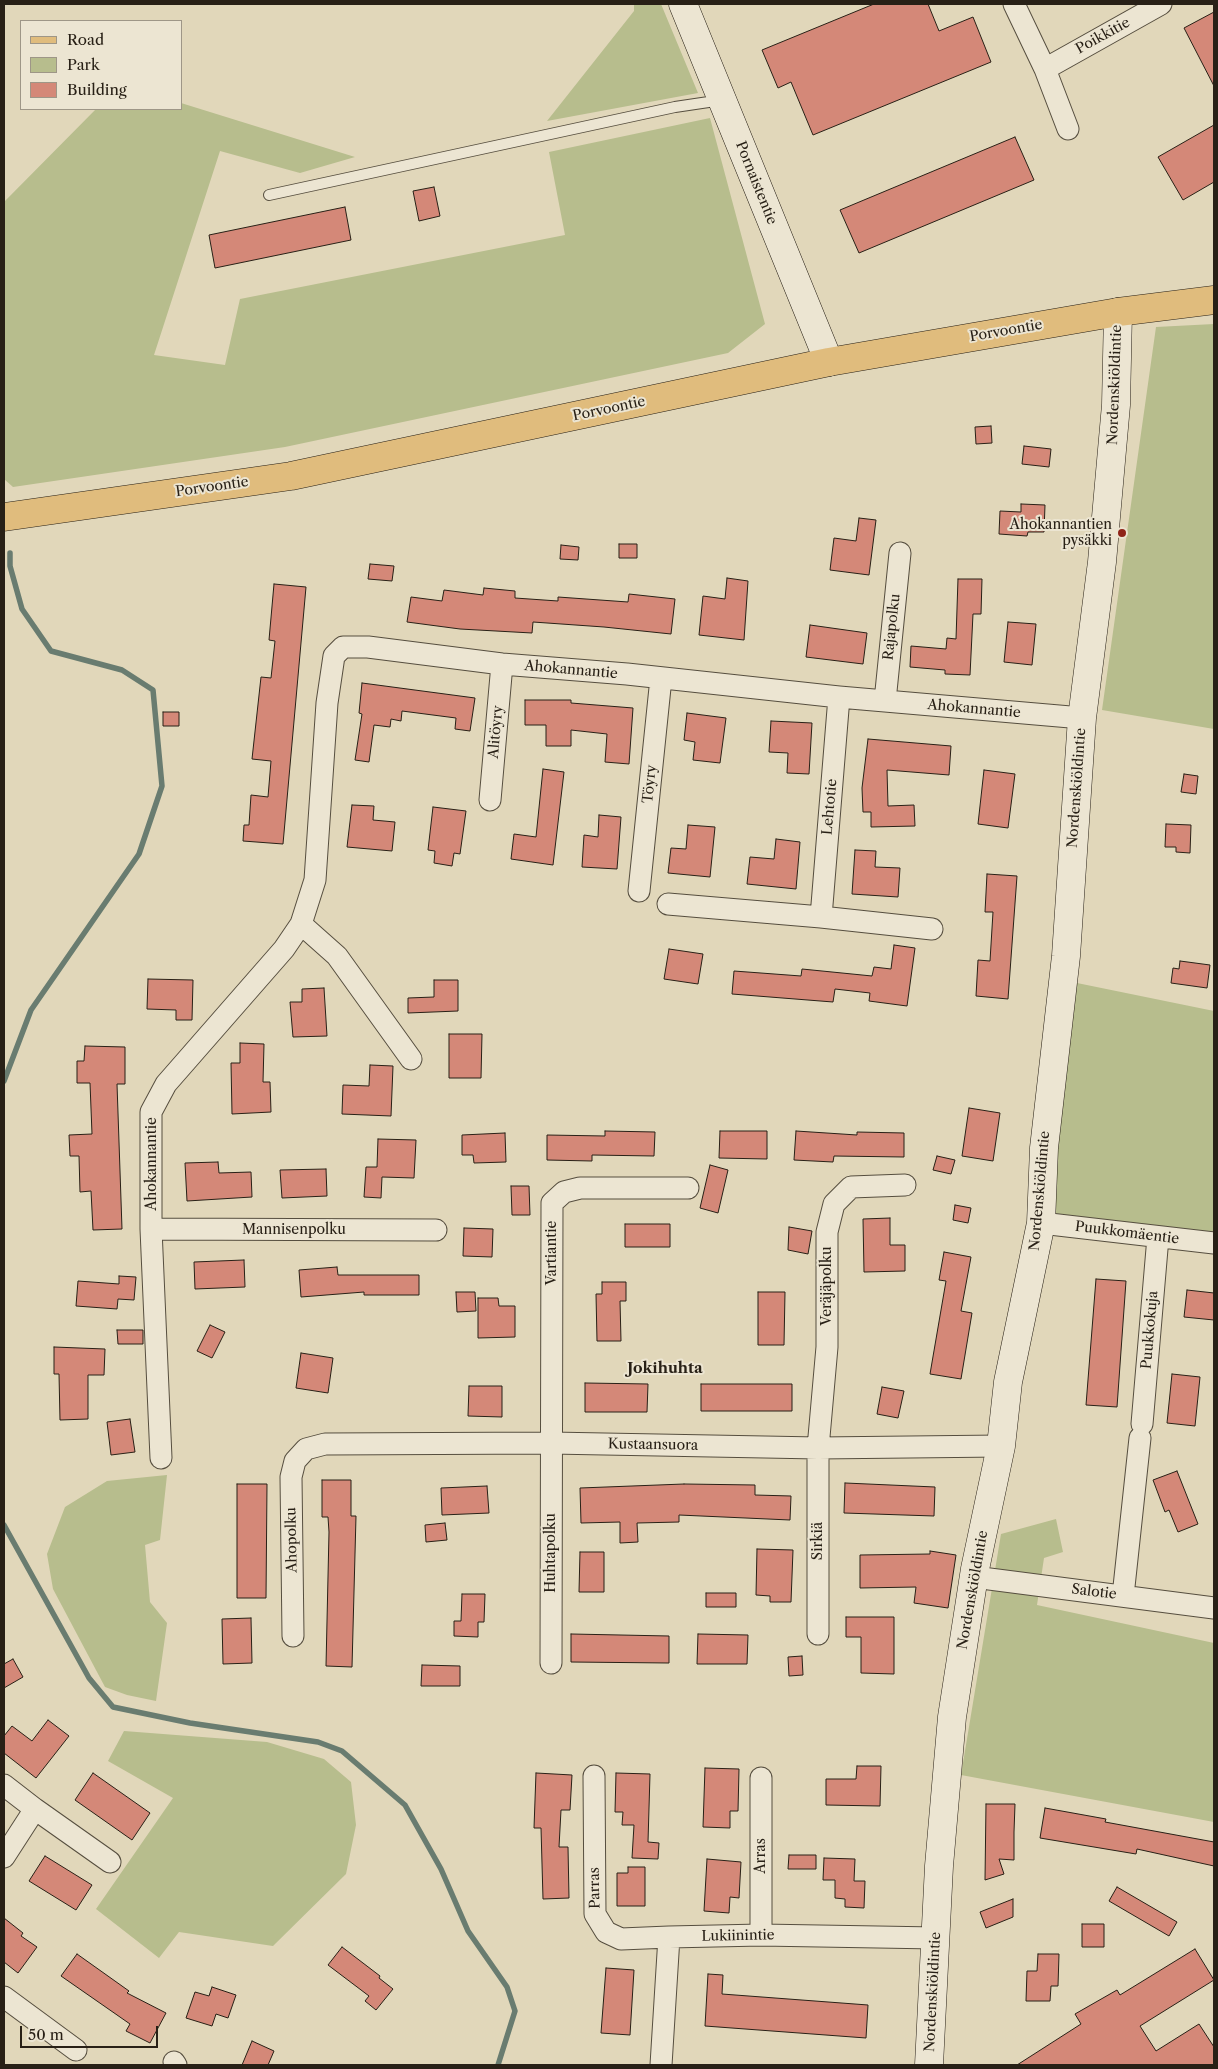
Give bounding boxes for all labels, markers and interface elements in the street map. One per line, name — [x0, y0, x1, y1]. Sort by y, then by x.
street label: Poikkitie — [1073, 14, 1133, 58]
legend — [20, 20, 182, 110]
text: Road — [67, 30, 104, 49]
text: Park — [67, 55, 100, 74]
text: Building — [67, 80, 127, 99]
street label: Pornaistentie — [732, 139, 780, 227]
street label: Porvoontie — [968, 316, 1044, 346]
street label: Nordenskiöldintie — [1105, 325, 1125, 445]
street label: Porvoontie — [571, 393, 647, 425]
street label: Porvoontie — [174, 474, 250, 500]
place label: Ahokannantien pysäkki — [1010, 517, 1112, 550]
marker: Ahokannantien pysäkki — [1116, 527, 1128, 539]
street label: Rajapolku — [880, 593, 904, 661]
street label: Ahokannantie — [524, 658, 618, 682]
street label: Ahokannantie — [927, 697, 1021, 721]
street label: Alitöyry — [485, 705, 507, 759]
street label: Nordenskiöldintie — [1064, 727, 1090, 849]
street label: Töyry — [640, 764, 660, 804]
street label: Lehtotie — [819, 778, 841, 836]
street label: Ahokannantie — [144, 1117, 160, 1211]
street label: Nordenskiöldintie — [1026, 1130, 1054, 1252]
street label: Puukkomäentie — [1074, 1218, 1180, 1248]
street label: Vartiantie — [544, 1221, 560, 1285]
street label: Mannisenpolku — [242, 1222, 346, 1238]
street label: Veräjäpolku — [819, 1246, 835, 1326]
street label: Puukkokuja — [1138, 1290, 1162, 1370]
district label: Jokihuhta — [627, 1360, 703, 1378]
street label: Kustaansuora — [608, 1436, 698, 1454]
street label: Ahopolku — [283, 1507, 301, 1573]
street label: Huhtapolku — [543, 1513, 559, 1593]
street label: Sirkiä — [810, 1522, 826, 1560]
street label: Nordenskiöldintie — [954, 1529, 992, 1651]
street label: Salotie — [1070, 1581, 1118, 1603]
street label: Arras — [753, 1838, 769, 1874]
street label: Parras — [586, 1867, 604, 1909]
street label: Lukiinintie — [701, 1927, 775, 1945]
street label: Nordenskiöldintie — [921, 1931, 945, 2053]
scale bar — [22, 2016, 160, 2048]
text: 50 m — [28, 2025, 64, 2044]

